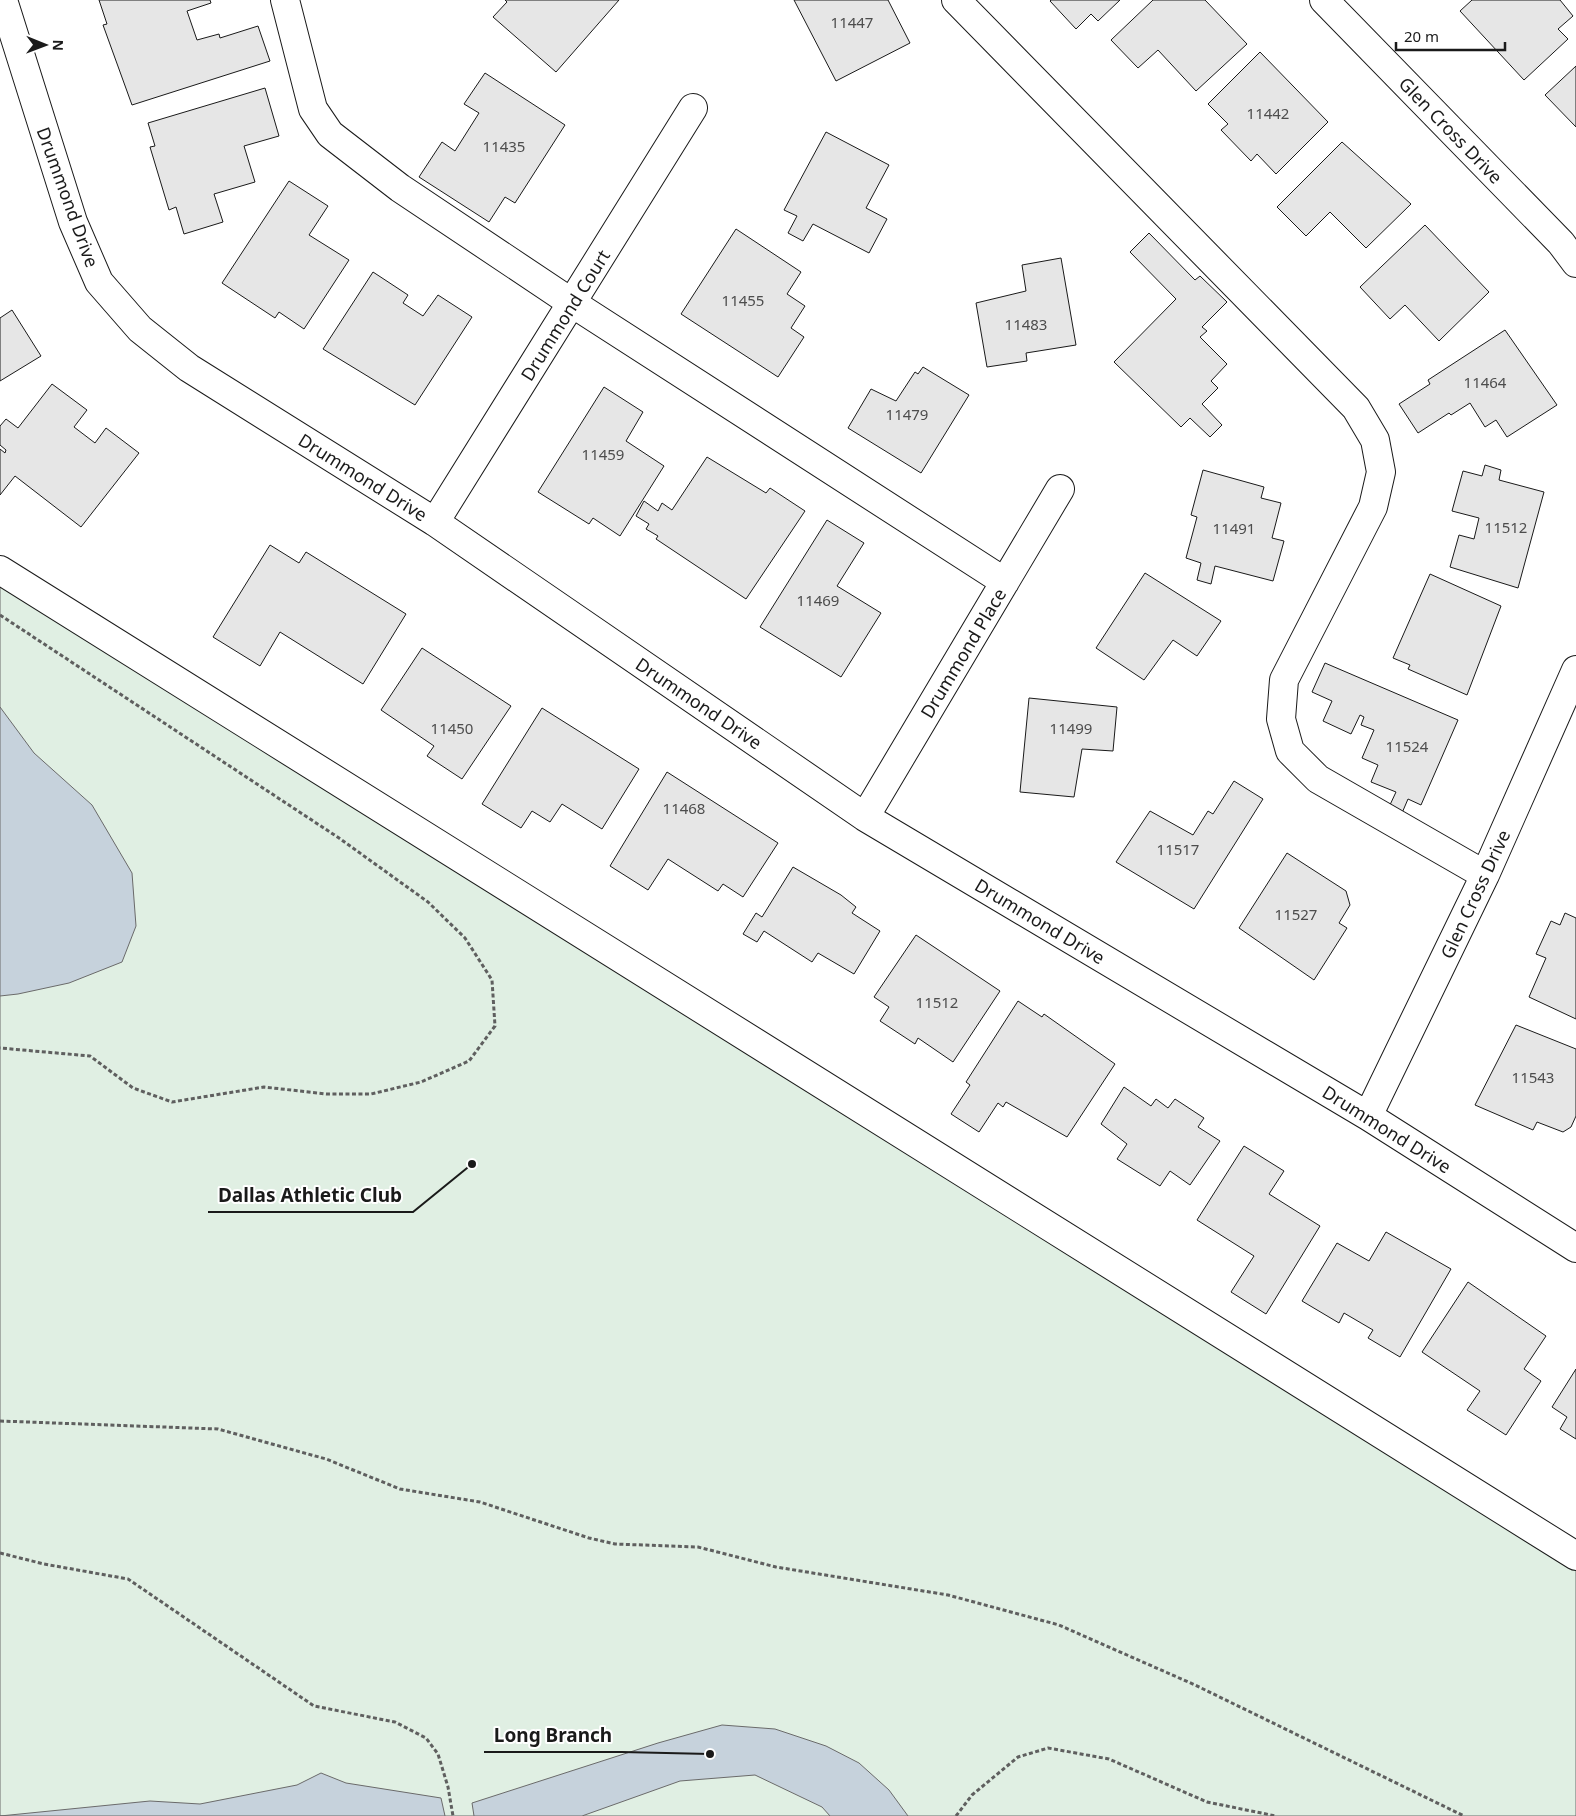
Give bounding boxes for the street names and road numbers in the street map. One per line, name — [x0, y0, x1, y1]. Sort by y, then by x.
street label: Glen Cross Drive — [1394, 71, 1508, 189]
street label: Drummond Drive — [31, 124, 105, 270]
street label: Drummond Court — [515, 244, 615, 385]
street label: Drummond Drive — [294, 428, 432, 526]
street label: Drummond Place — [915, 584, 1011, 722]
street label: Drummond Drive — [631, 652, 767, 754]
street label: Glen Cross Drive — [1435, 826, 1515, 962]
street label: Drummond Drive — [971, 873, 1109, 969]
street label: Drummond Drive — [1318, 1080, 1456, 1178]

